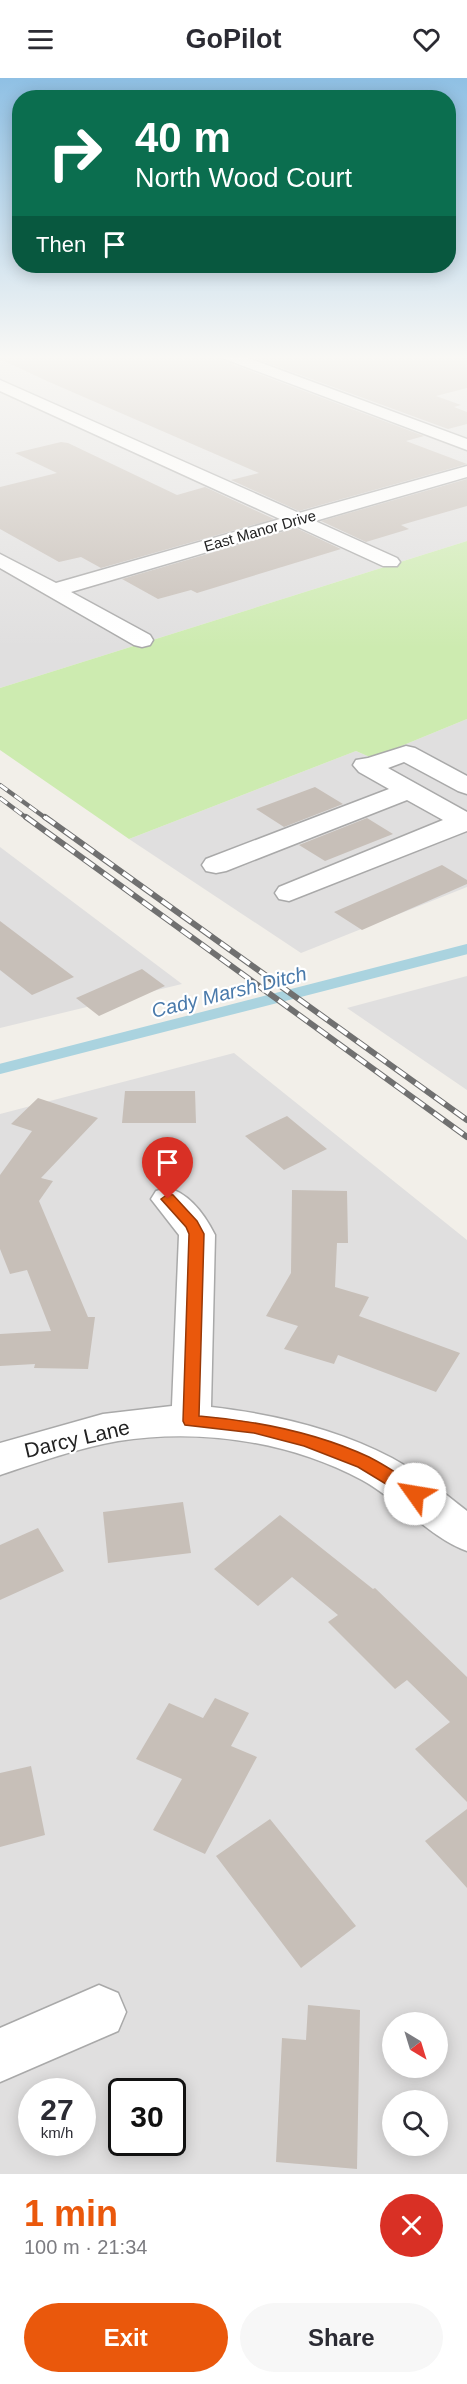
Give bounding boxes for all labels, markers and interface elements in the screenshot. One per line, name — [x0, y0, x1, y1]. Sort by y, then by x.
icon: menu — [24, 23, 57, 56]
icon: heart — [410, 23, 443, 56]
text: GoPilot — [186, 24, 282, 54]
icon: right — [36, 114, 114, 192]
text: 40 m — [135, 114, 231, 161]
text: North Wood Court — [135, 163, 352, 193]
icon: arrive — [98, 228, 131, 261]
text: Then — [36, 232, 86, 257]
street label: East Manor Drive — [202, 506, 318, 555]
water label: Cady Marsh Ditch — [149, 962, 309, 1022]
pin — [142, 1137, 193, 1199]
icon: arrive — [151, 1146, 184, 1179]
street label: Darcy Lane — [22, 1415, 132, 1462]
position arrow — [383, 1462, 447, 1526]
north arrow — [382, 2012, 448, 2078]
map controls — [382, 2012, 448, 2156]
speed limit sign: 30 — [108, 2078, 186, 2156]
button: search — [382, 2090, 448, 2156]
text: 27 — [40, 2093, 74, 2126]
text: km/h — [41, 2124, 73, 2141]
text: 1 min — [24, 2193, 118, 2234]
button: close — [380, 2194, 443, 2257]
text: 100 m · 21:34 — [24, 2236, 147, 2258]
button: Exit — [24, 2303, 228, 2372]
button: Share — [240, 2303, 443, 2372]

